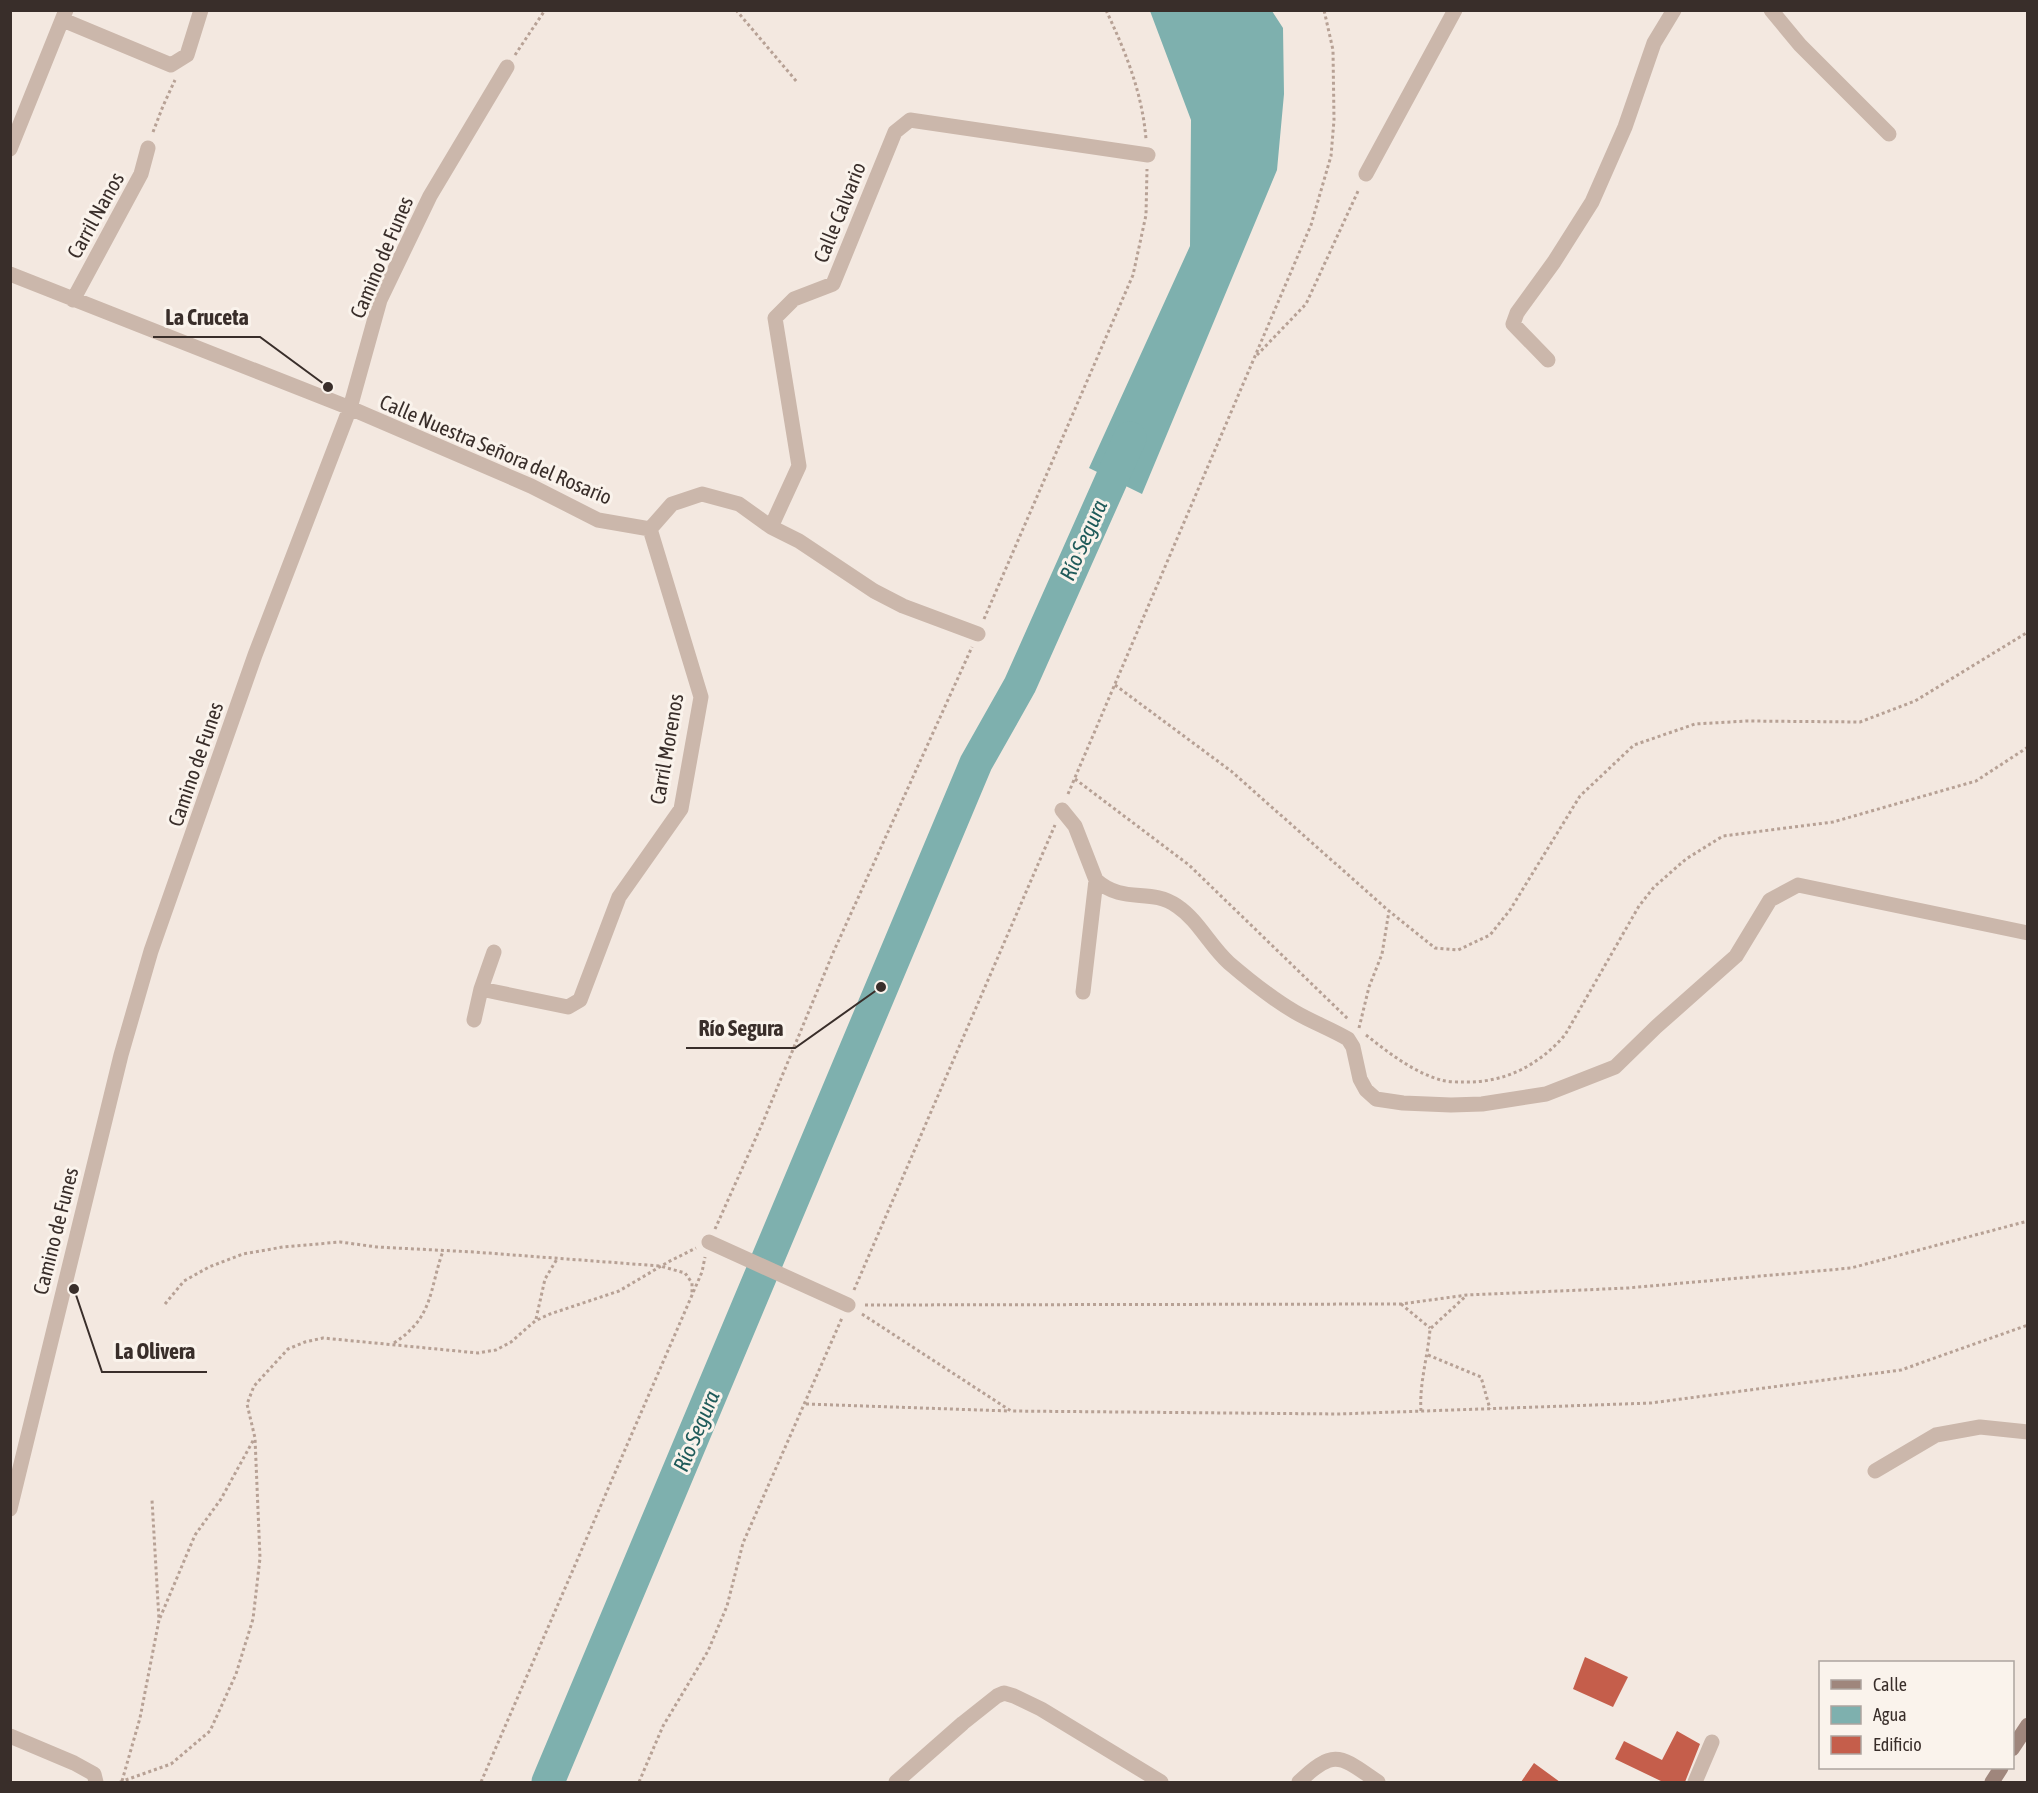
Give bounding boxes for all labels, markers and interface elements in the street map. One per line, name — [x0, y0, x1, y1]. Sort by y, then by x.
street label: Calle Calvario — [808, 158, 870, 266]
street label: Carril Nanos — [62, 168, 128, 262]
street label: Camino de Funes — [345, 192, 417, 322]
callout: La Cruceta — [153, 297, 260, 337]
text: La Cruceta — [165, 304, 249, 330]
street label: Calle Nuestra Señora del Rosario — [376, 389, 616, 509]
water label: Río Segura — [1054, 496, 1112, 584]
street label: Carril Morenos — [644, 692, 688, 806]
street label: Camino de Funes — [162, 699, 228, 829]
callout: Río Segura — [686, 1008, 795, 1048]
text: Río Segura — [698, 1015, 784, 1041]
street label: Camino de Funes — [28, 1165, 82, 1297]
callout: La Olivera — [102, 1332, 207, 1372]
text: La Olivera — [115, 1338, 195, 1364]
water label: Río Segura — [667, 1387, 725, 1475]
legend — [1819, 1661, 2014, 1769]
text: Calle — [1873, 1674, 1907, 1695]
text: Agua — [1873, 1704, 1907, 1725]
text: Edificio — [1873, 1734, 1922, 1755]

